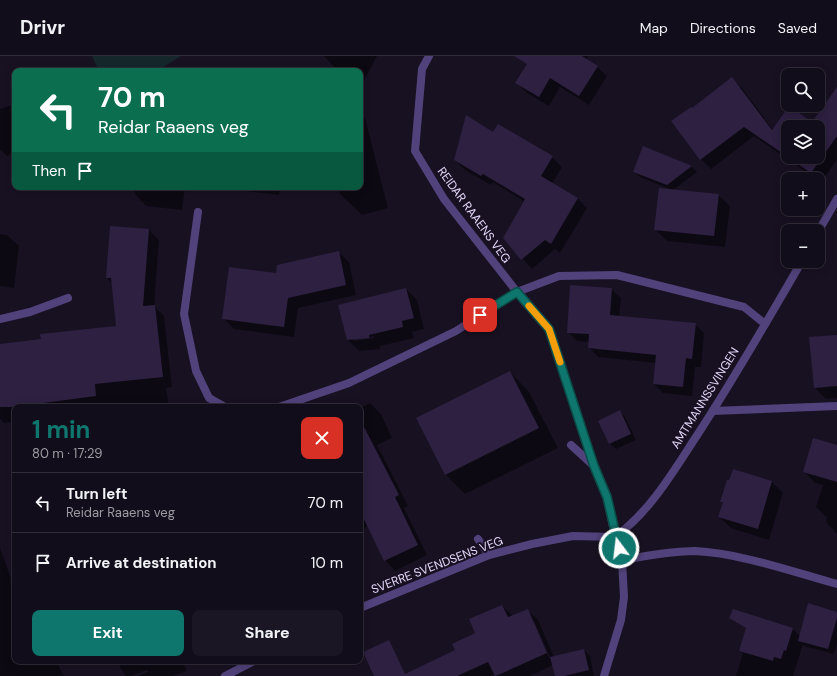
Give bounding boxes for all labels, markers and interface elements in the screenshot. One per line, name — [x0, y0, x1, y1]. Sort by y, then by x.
text: Drivr — [20, 15, 65, 40]
text: Map — [640, 19, 668, 37]
text: Directions — [690, 19, 756, 37]
text: Saved — [778, 19, 817, 37]
map controls — [781, 68, 825, 268]
button: search — [781, 68, 825, 112]
text: 70 m — [98, 79, 166, 116]
icon: left — [32, 84, 84, 136]
text: Reidar Raaens veg — [98, 115, 249, 139]
button: layers — [781, 120, 825, 164]
icon: arrive — [74, 160, 96, 182]
text: Then — [32, 161, 66, 181]
street label: REIDAR RAAENS VEG — [434, 164, 514, 266]
button: + — [781, 172, 825, 216]
button: − — [781, 224, 825, 268]
pin — [463, 298, 497, 332]
icon: arrive — [469, 304, 491, 326]
street label: AMTMANNSSVINGEN — [667, 344, 743, 452]
text: 1 min — [32, 414, 90, 445]
button: close — [301, 417, 343, 459]
text: 80 m · 17:29 — [32, 445, 102, 462]
text: Turn left — [66, 484, 127, 504]
icon: left — [32, 492, 54, 514]
text: 70 m — [308, 493, 343, 513]
text: Reidar Raaens veg — [66, 504, 175, 521]
position arrow — [598, 527, 640, 569]
street label: SVERRE SVENDSENS VEG — [369, 532, 505, 598]
icon: arrive — [32, 552, 54, 574]
text: Arrive at destination — [66, 553, 217, 573]
text: 10 m — [311, 553, 343, 573]
button: Exit — [32, 610, 184, 656]
button: Share — [192, 610, 343, 656]

